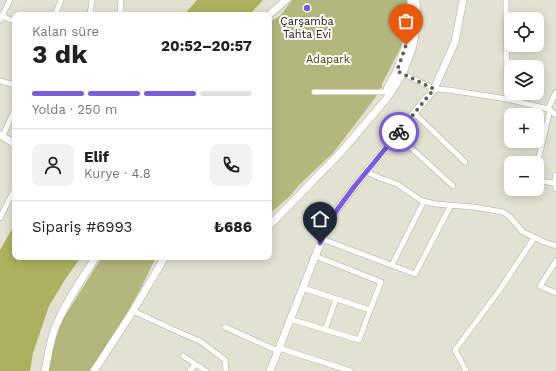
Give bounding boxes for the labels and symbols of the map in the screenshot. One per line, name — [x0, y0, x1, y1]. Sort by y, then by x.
marker: Çarşamba Tahta Evi — [302, 3, 312, 13]
pin — [389, 4, 423, 45]
place label: Çarşamba Tahta Evi — [280, 15, 334, 41]
park label: Adapark — [306, 53, 350, 66]
courier — [379, 112, 419, 152]
pin — [303, 202, 337, 243]

